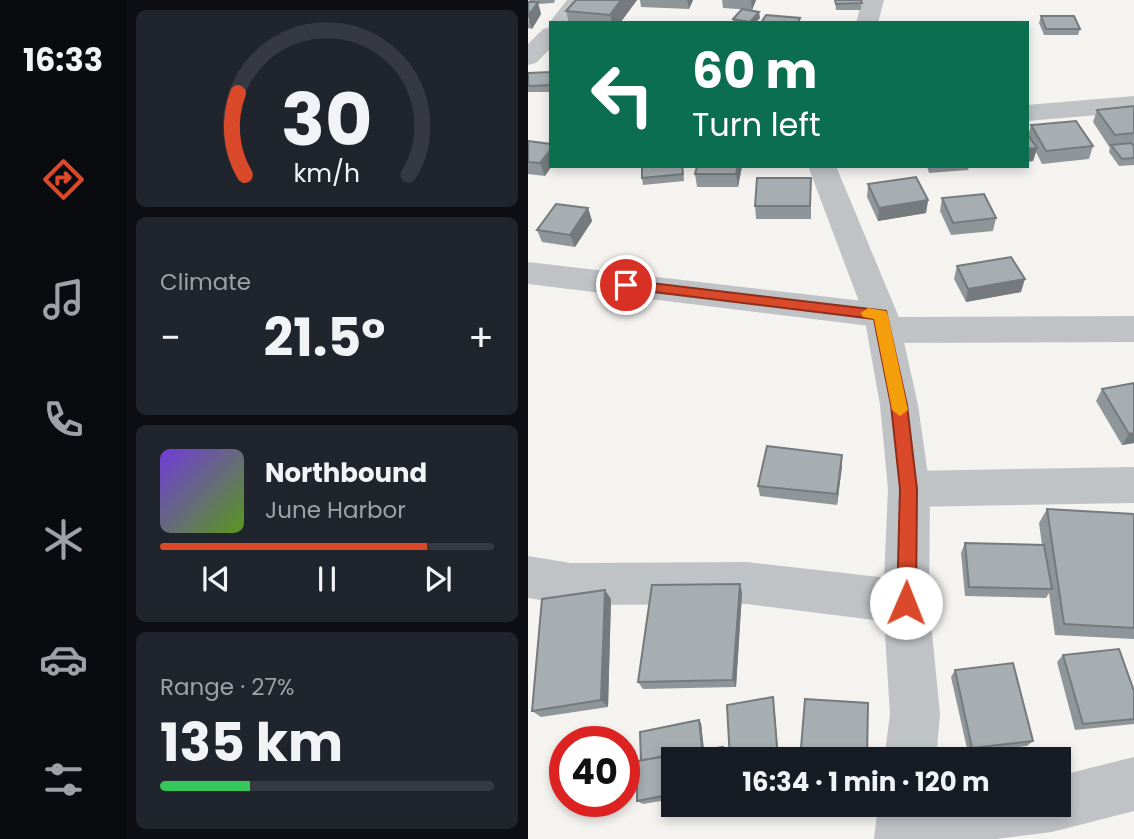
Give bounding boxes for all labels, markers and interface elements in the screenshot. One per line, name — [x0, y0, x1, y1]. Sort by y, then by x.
text: 16:33 — [23, 37, 103, 82]
text: 60 m — [692, 37, 817, 105]
icon: left — [577, 49, 668, 140]
text: 30 — [281, 69, 373, 170]
text: Turn left — [692, 102, 821, 147]
icon: directions — [39, 155, 88, 204]
text: km/h — [294, 155, 360, 190]
pin — [596, 255, 656, 315]
text: Climate — [160, 266, 251, 298]
icon: arrive — [607, 266, 645, 304]
icon: music — [39, 275, 88, 324]
text: 21.5° — [264, 301, 385, 374]
text: − — [160, 311, 181, 364]
text: + — [468, 311, 494, 364]
icon: phone — [39, 395, 88, 444]
text: Northbound — [265, 455, 427, 491]
text: June Harbor — [265, 494, 406, 526]
icon: climate — [39, 515, 88, 564]
icon: previous — [197, 560, 235, 598]
icon: pause — [308, 560, 346, 598]
icon: next — [419, 560, 457, 598]
position arrow — [869, 566, 943, 640]
icon: car — [39, 635, 88, 684]
text: Range · 27% — [160, 671, 294, 703]
text: 135 km — [160, 706, 343, 779]
speed limit sign: 40 — [549, 726, 640, 817]
icon: filters — [39, 755, 88, 804]
text: 16:34 · 1 min · 120 m — [742, 764, 990, 800]

